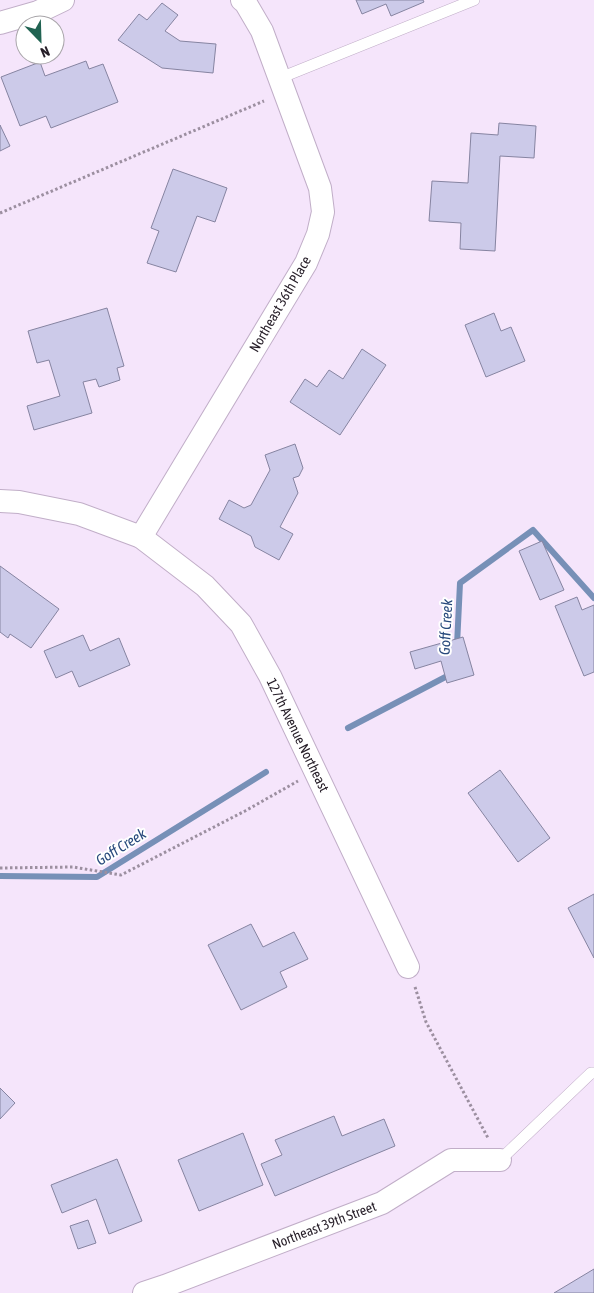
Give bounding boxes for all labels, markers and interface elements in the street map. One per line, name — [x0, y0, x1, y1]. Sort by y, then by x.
north arrow — [15, 15, 65, 65]
text: N — [38, 43, 52, 61]
street label: Northeast 36th Place — [246, 253, 314, 355]
water label: Goff Creek — [436, 598, 455, 655]
street label: 127th Avenue Northeast — [263, 675, 333, 795]
water label: Goff Creek — [93, 824, 149, 869]
street label: Northeast 39th Street — [270, 1198, 378, 1252]

